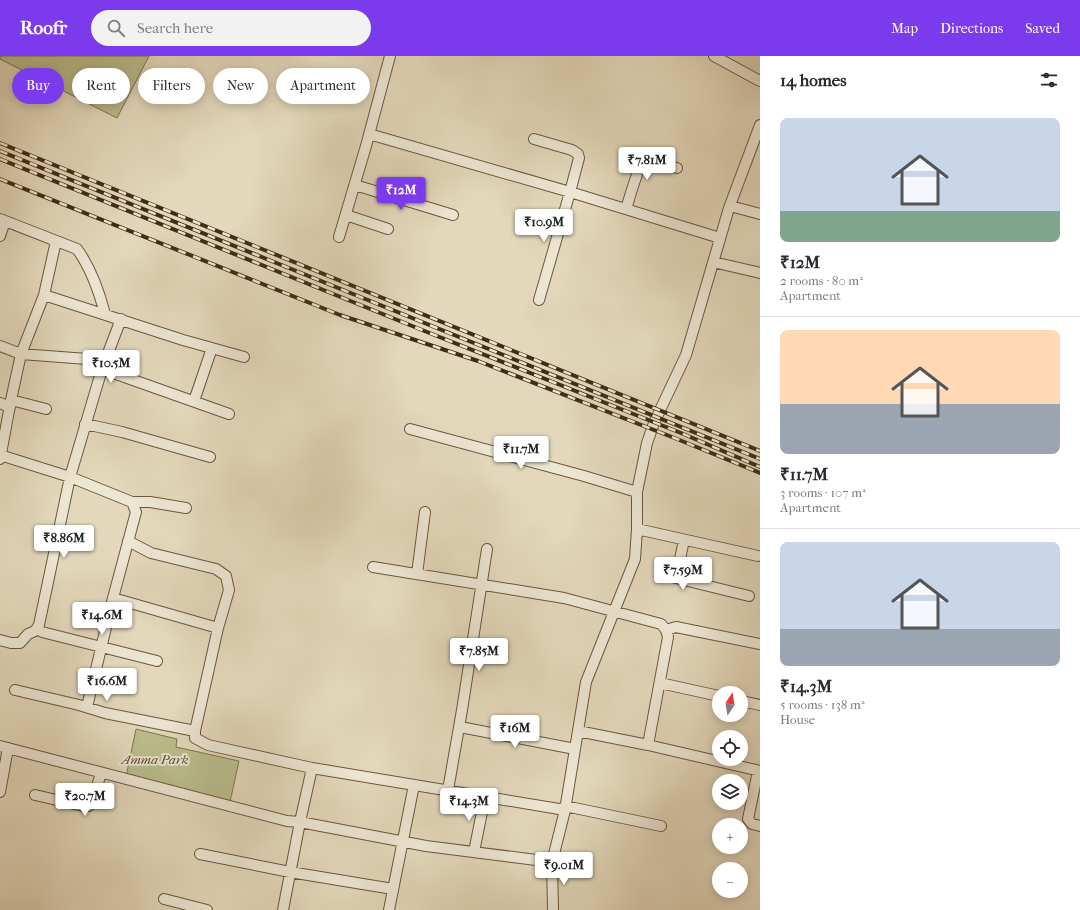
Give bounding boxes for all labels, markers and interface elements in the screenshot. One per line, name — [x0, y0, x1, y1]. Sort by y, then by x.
search box — [91, 10, 371, 46]
text: Roofr — [20, 17, 67, 39]
icon: search — [105, 17, 127, 39]
text: Search here — [137, 19, 213, 37]
text: Map — [891, 20, 918, 37]
text: Directions — [940, 20, 1003, 37]
text: Saved — [1025, 20, 1060, 37]
chip: Buy — [12, 68, 64, 104]
chip: Rent — [72, 68, 130, 104]
chip: Filters — [138, 68, 205, 104]
chip: New — [213, 68, 268, 104]
chip: Apartment — [276, 68, 370, 104]
icon: filters — [1038, 69, 1060, 91]
text: 14 homes — [780, 70, 847, 90]
icon: home — [884, 144, 956, 216]
pin: ₹7.81M — [614, 147, 680, 181]
text: ₹7.81M — [627, 152, 667, 167]
pin: ₹12M — [377, 177, 425, 211]
text: ₹12M — [386, 182, 416, 197]
pin: ₹10.9M — [511, 209, 577, 243]
text: ₹10.9M — [524, 214, 564, 229]
text: ₹12M — [780, 252, 820, 272]
text: 2 rooms · 80 m² — [780, 273, 863, 288]
text: Apartment — [780, 288, 841, 303]
pin: ₹10.5M — [78, 350, 144, 384]
text: ₹10.5M — [92, 355, 130, 370]
icon: home — [884, 356, 956, 428]
pin: ₹11.7M — [488, 436, 554, 470]
text: ₹11.7M — [503, 441, 539, 456]
text: ₹11.7M — [780, 464, 828, 484]
text: 3 rooms · 107 m² — [780, 485, 866, 500]
text: Apartment — [780, 500, 841, 515]
pin: ₹8.86M — [31, 525, 97, 559]
text: ₹8.86M — [43, 530, 85, 545]
pin: ₹7.59M — [650, 557, 716, 591]
text: ₹7.59M — [663, 562, 703, 577]
icon: home — [884, 568, 956, 640]
pin: ₹14.6M — [69, 602, 135, 636]
text: ₹14.6M — [81, 607, 123, 622]
pin: ₹7.85M — [446, 638, 512, 672]
text: ₹7.85M — [459, 643, 499, 658]
pin: ₹16.6M — [74, 668, 140, 702]
text: ₹16.6M — [87, 673, 127, 688]
text: ₹14.3M — [780, 676, 832, 696]
north arrow — [712, 686, 748, 722]
map controls — [712, 686, 748, 898]
text: 5 rooms · 138 m² — [780, 697, 865, 712]
text: House — [780, 712, 815, 727]
pin: ₹16M — [491, 715, 539, 749]
text: ₹16M — [500, 720, 530, 735]
button: locate — [712, 730, 748, 766]
park label: Amma Park — [119, 752, 189, 767]
button: layers — [712, 774, 748, 810]
pin: ₹20.7M — [52, 783, 118, 817]
text: ₹20.7M — [64, 788, 106, 803]
pin: ₹14.3M — [436, 788, 502, 822]
text: ₹14.3M — [449, 793, 489, 808]
button: + — [712, 818, 748, 854]
pin: ₹9.01M — [531, 852, 597, 886]
text: ₹9.01M — [544, 857, 584, 872]
button: − — [712, 862, 748, 898]

